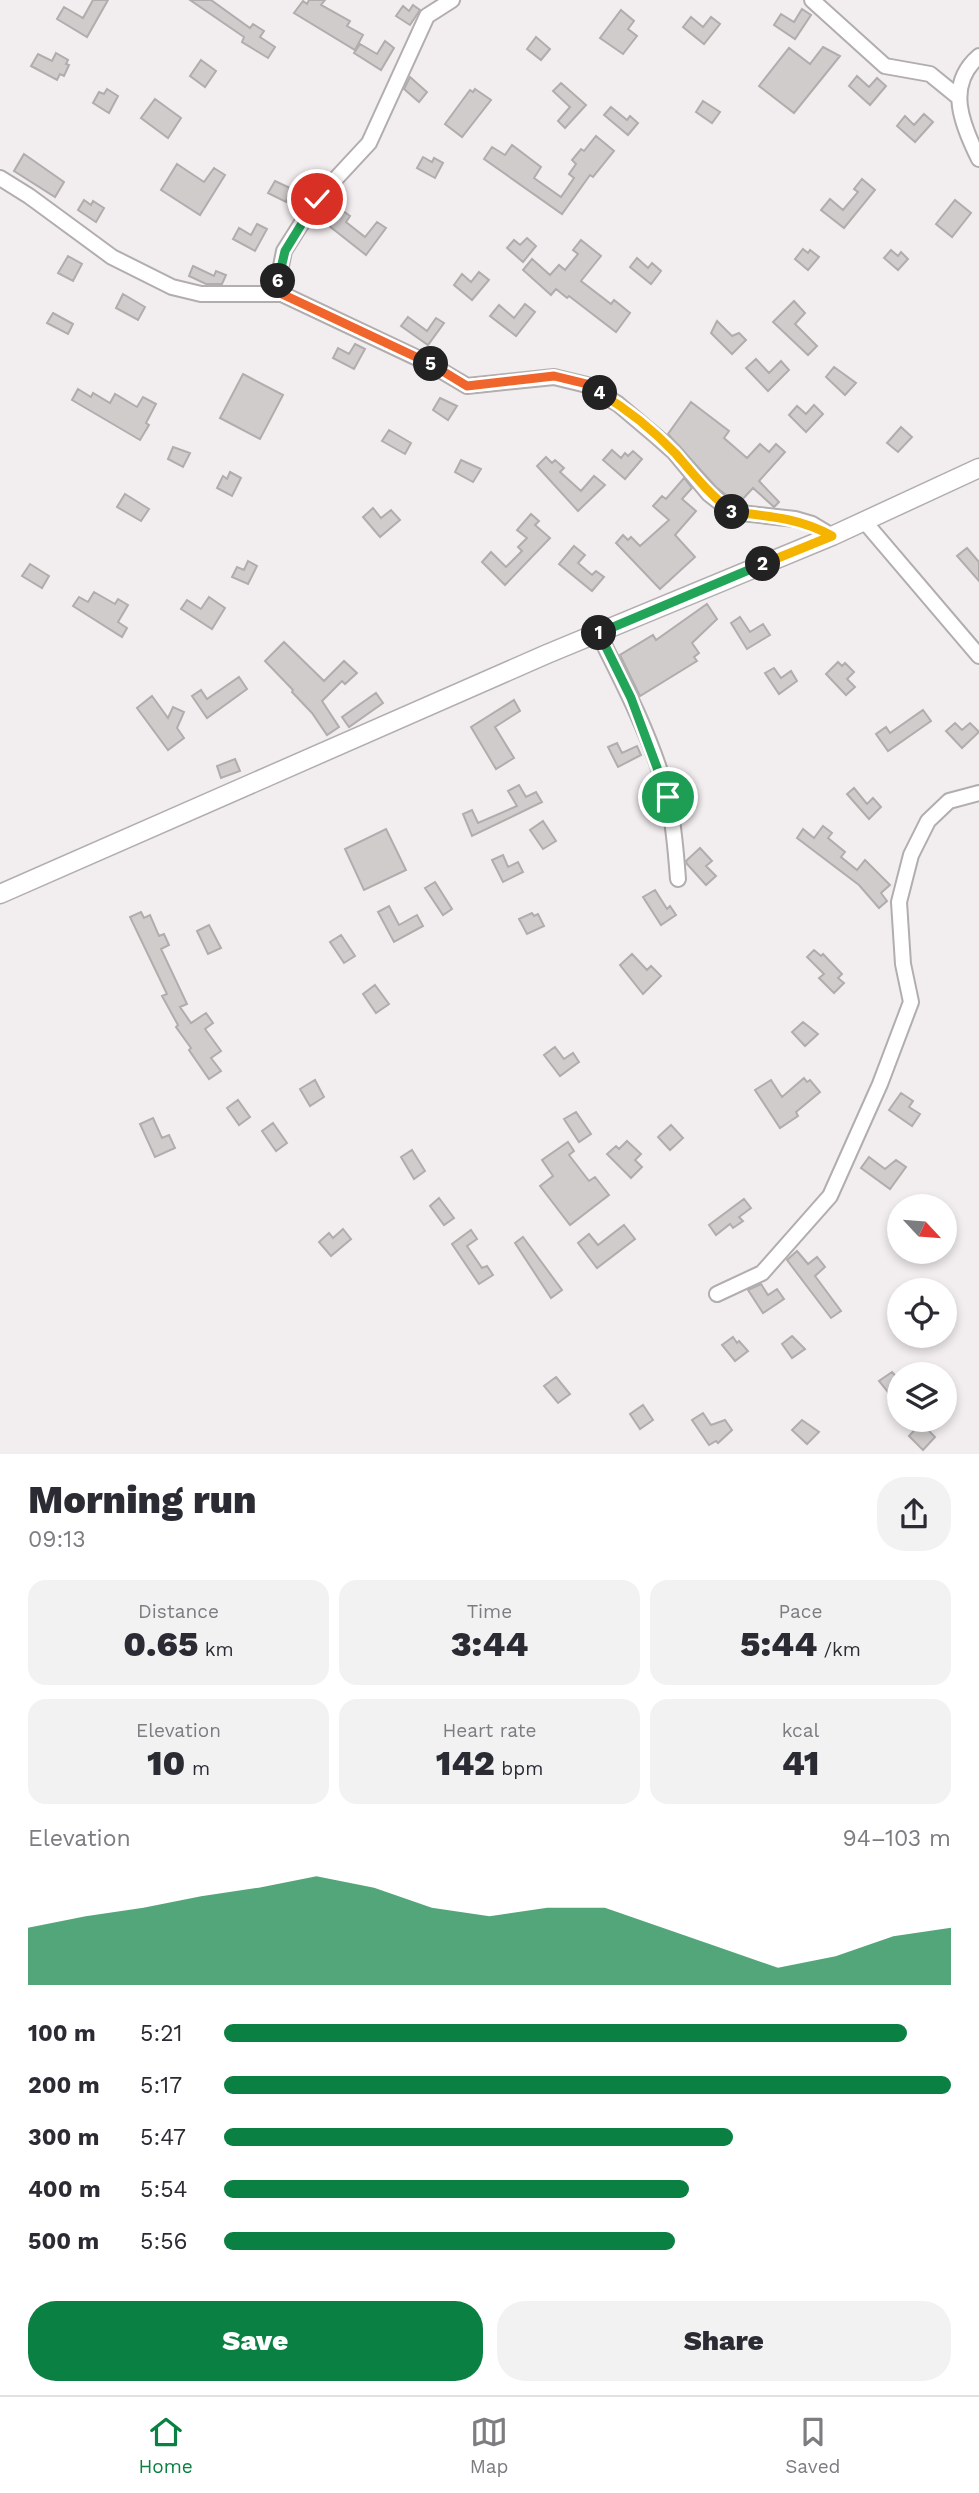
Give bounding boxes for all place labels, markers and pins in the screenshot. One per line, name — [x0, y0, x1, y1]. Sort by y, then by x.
pin — [287, 169, 347, 229]
pin: 6 — [260, 264, 296, 298]
pin: 5 — [414, 346, 448, 382]
pin: 4 — [582, 376, 618, 410]
pin: 3 — [714, 494, 750, 530]
pin: 2 — [746, 546, 780, 582]
pin: 1 — [582, 616, 616, 650]
pin — [638, 767, 698, 827]

